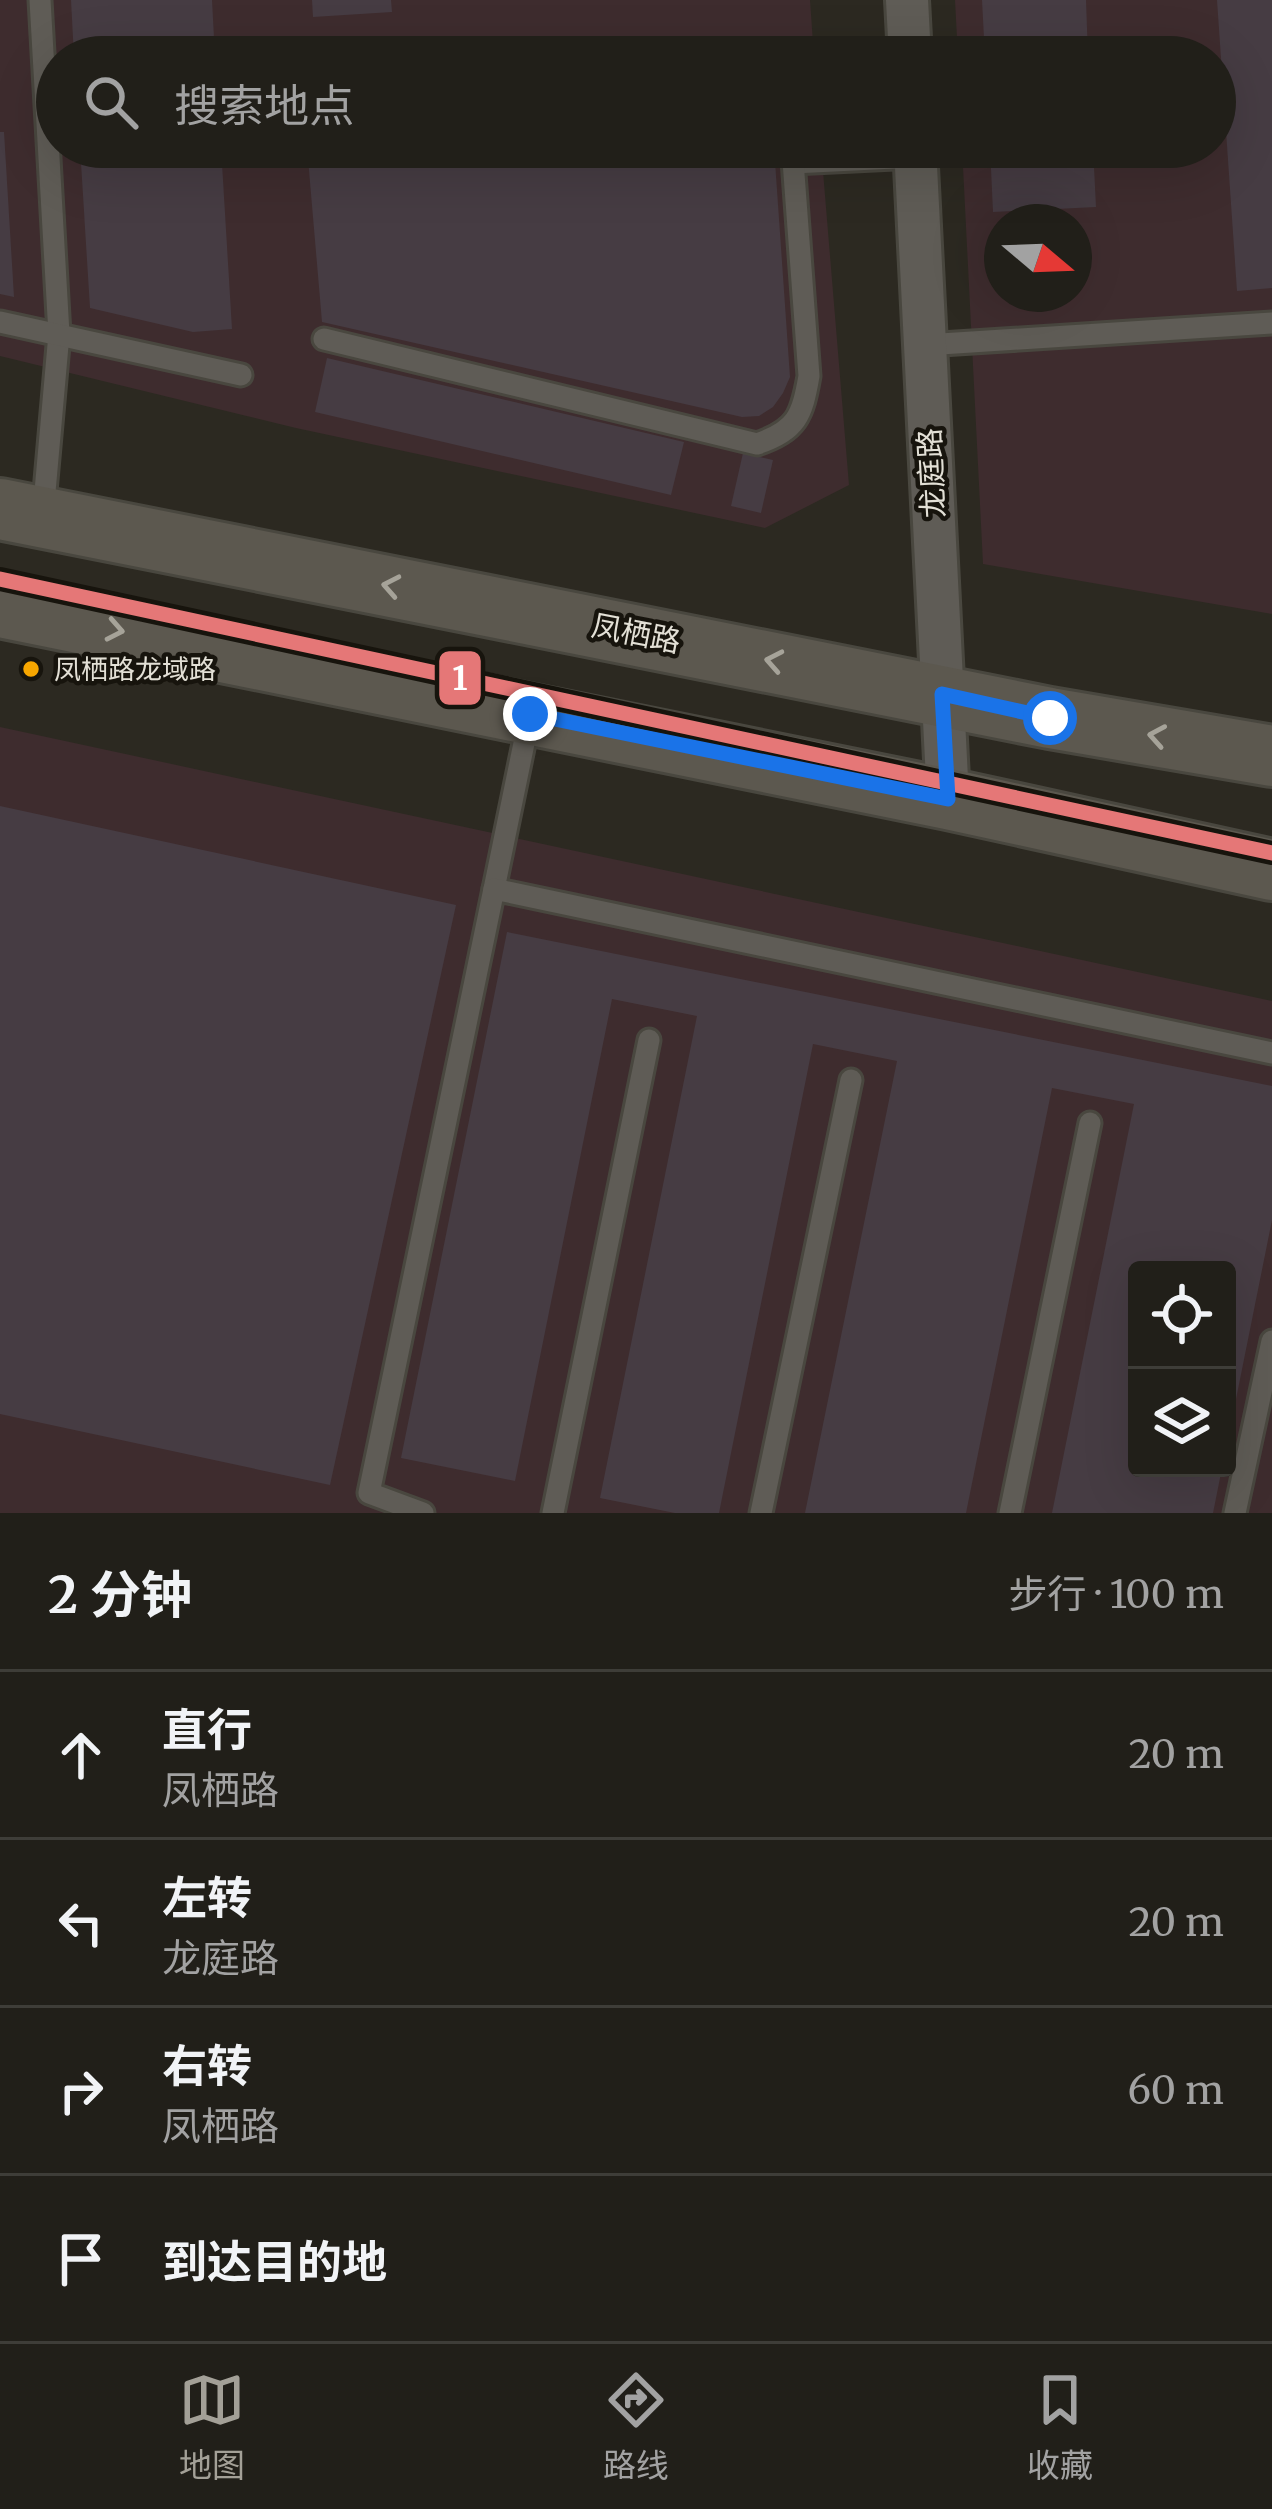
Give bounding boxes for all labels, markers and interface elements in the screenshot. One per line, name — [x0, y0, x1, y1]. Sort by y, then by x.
search box — [36, 36, 1236, 168]
icon: search — [78, 69, 144, 135]
text: 搜索地点 — [174, 78, 354, 134]
north arrow — [984, 204, 1092, 312]
street label: 龙庭路 — [910, 427, 952, 519]
one-way arrow — [382, 574, 402, 600]
street label: 凤栖路 — [588, 606, 684, 660]
one-way arrow — [104, 616, 124, 642]
line badge: 1 — [437, 649, 483, 707]
one-way arrow — [764, 650, 784, 675]
place label: 凤栖路龙域路 — [54, 652, 216, 686]
marker: 凤栖路龙域路 — [20, 658, 42, 680]
text: 1 — [452, 658, 468, 699]
route end — [503, 687, 557, 741]
route start — [1023, 691, 1077, 745]
one-way arrow — [1147, 724, 1167, 749]
map controls — [1128, 1261, 1236, 1477]
button: locate — [1128, 1261, 1236, 1369]
button: layers — [1128, 1369, 1236, 1477]
text: 2 分钟 — [48, 1563, 192, 1627]
text: 步行 · 100 m — [1009, 1570, 1224, 1619]
text: 直行 — [162, 1702, 252, 1758]
icon: ahead — [48, 1722, 114, 1788]
text: 20 m — [1129, 1730, 1224, 1779]
text: 凤栖路 — [162, 1766, 279, 1815]
text: 左转 — [162, 1870, 252, 1926]
icon: left — [48, 1890, 114, 1956]
text: 20 m — [1129, 1898, 1224, 1947]
text: 龙庭路 — [162, 1934, 279, 1983]
text: 右转 — [162, 2038, 252, 2094]
icon: right — [48, 2058, 114, 2124]
text: 60 m — [1127, 2066, 1224, 2115]
text: 凤栖路 — [162, 2102, 279, 2151]
icon: arrive — [48, 2226, 114, 2292]
text: 到达目的地 — [162, 2234, 387, 2290]
tab: 地图 — [179, 2367, 245, 2487]
tab: 路线 — [603, 2367, 669, 2487]
tab: 收藏 — [1027, 2367, 1093, 2487]

